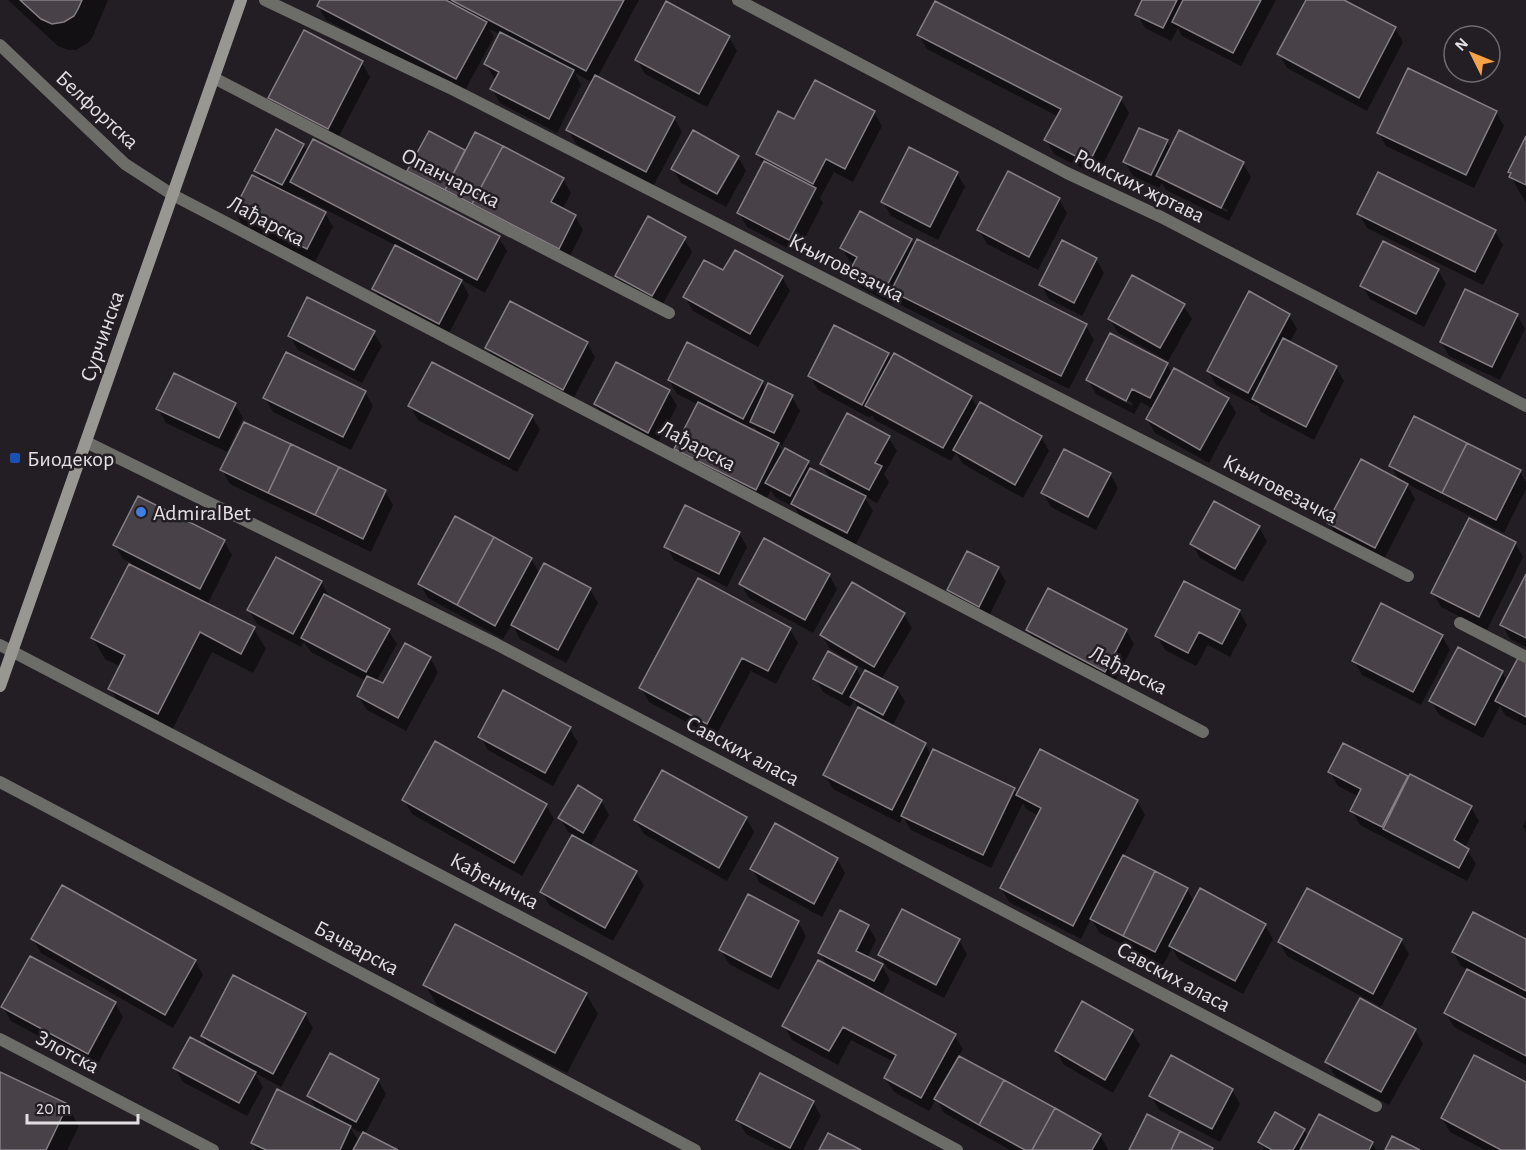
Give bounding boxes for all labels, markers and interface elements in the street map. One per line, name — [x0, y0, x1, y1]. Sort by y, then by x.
north arrow — [1442, 24, 1502, 84]
text: N — [1452, 35, 1471, 54]
street label: Белфортска — [52, 66, 143, 153]
street label: Опанчарска — [398, 144, 504, 212]
street label: Ромских жртава — [1071, 145, 1208, 227]
street label: Лађарска — [224, 192, 309, 250]
street label: Књиговезачка — [785, 229, 908, 306]
street label: Сурчинска — [76, 288, 128, 384]
street label: Лађарска — [655, 417, 740, 475]
place label: Биодекор — [27, 448, 114, 470]
street label: Књиговезачка — [1219, 450, 1342, 527]
marker: Биодекор — [8, 451, 22, 465]
place label: AdmiralBet — [153, 502, 251, 524]
marker: AdmiralBet — [134, 505, 148, 519]
street label: Лађарска — [1086, 641, 1171, 699]
street label: Савских аласа — [682, 712, 803, 790]
street label: Кађеничка — [447, 848, 543, 913]
street label: Бачварска — [311, 916, 403, 979]
street label: Савских аласа — [1113, 938, 1234, 1016]
street label: Злотска — [32, 1026, 103, 1078]
scale bar — [27, 1087, 138, 1125]
text: 20 m — [36, 1100, 71, 1118]

